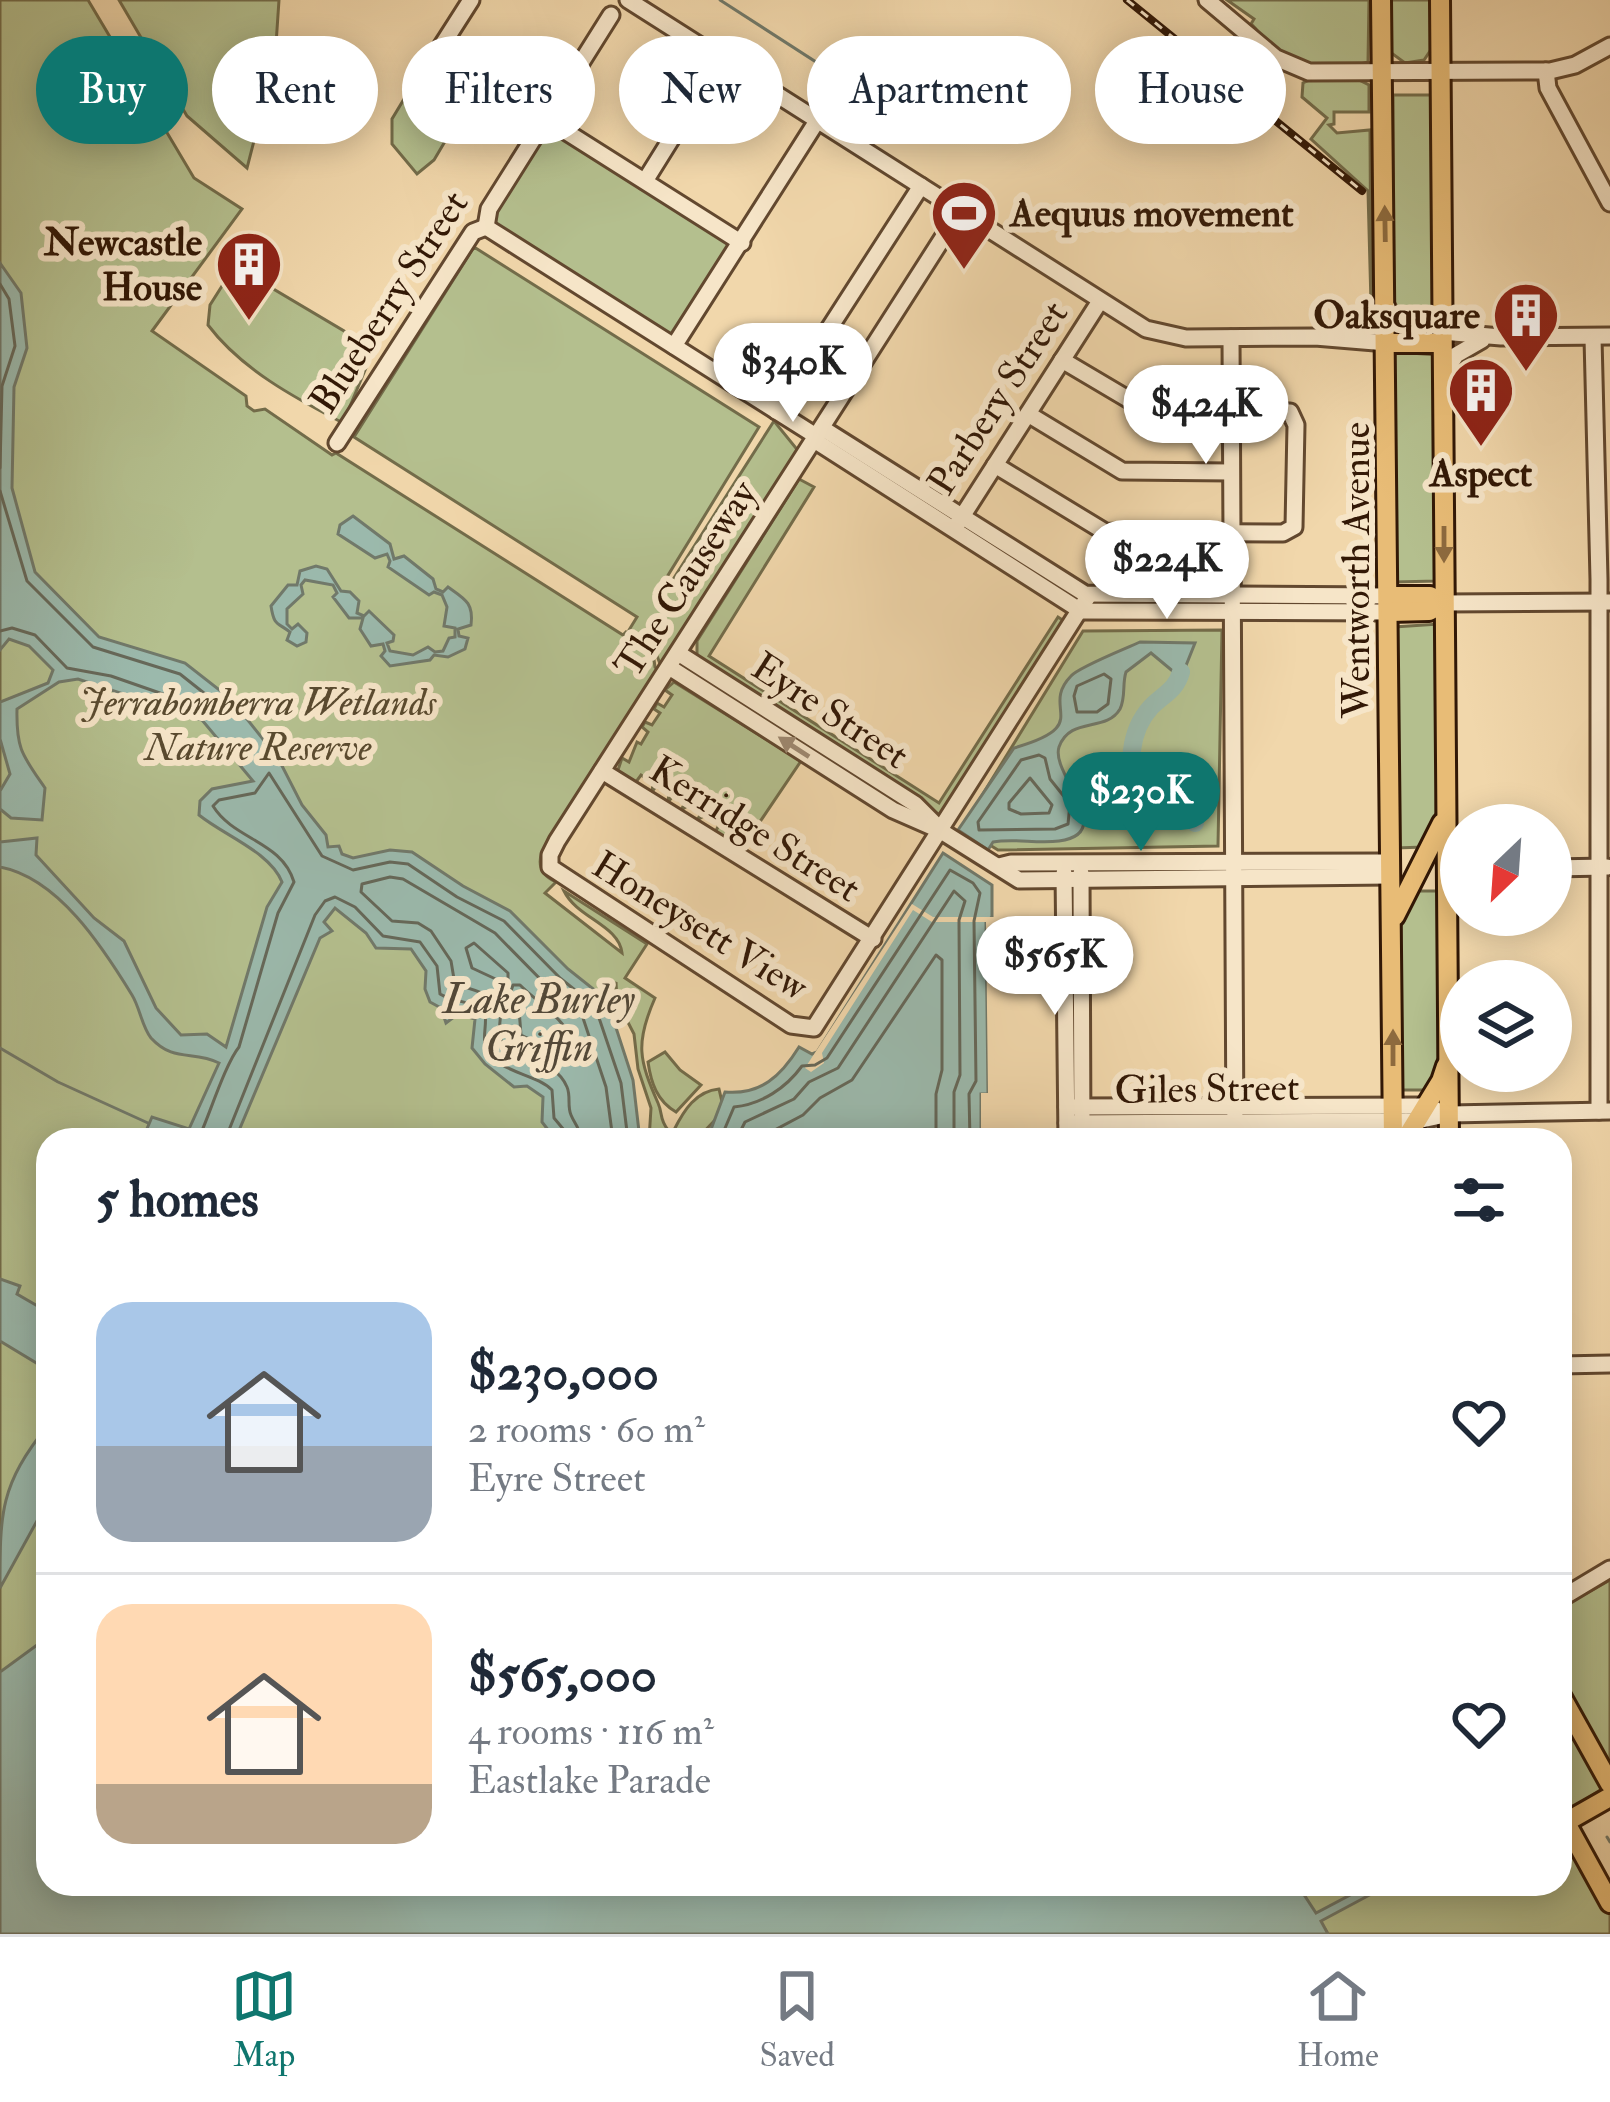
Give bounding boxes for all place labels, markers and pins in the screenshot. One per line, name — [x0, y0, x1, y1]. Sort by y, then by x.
sports icon: Aequus movement — [929, 178, 999, 272]
place label: Aequus movement — [1008, 189, 1294, 238]
place label: Newcastle House — [43, 218, 203, 312]
building icon: Newcastle House — [214, 229, 284, 323]
building icon: Oaksquare — [1491, 280, 1561, 374]
place label: Oaksquare — [1313, 291, 1481, 340]
pin: $340K — [709, 323, 877, 425]
building icon: Aspect — [1446, 355, 1516, 449]
pin: $424K — [1122, 365, 1290, 467]
place label: Aspect — [1428, 449, 1533, 498]
pin: $224K — [1083, 520, 1251, 622]
pin: $230K — [1057, 752, 1225, 854]
pin: $565K — [971, 916, 1139, 1018]

